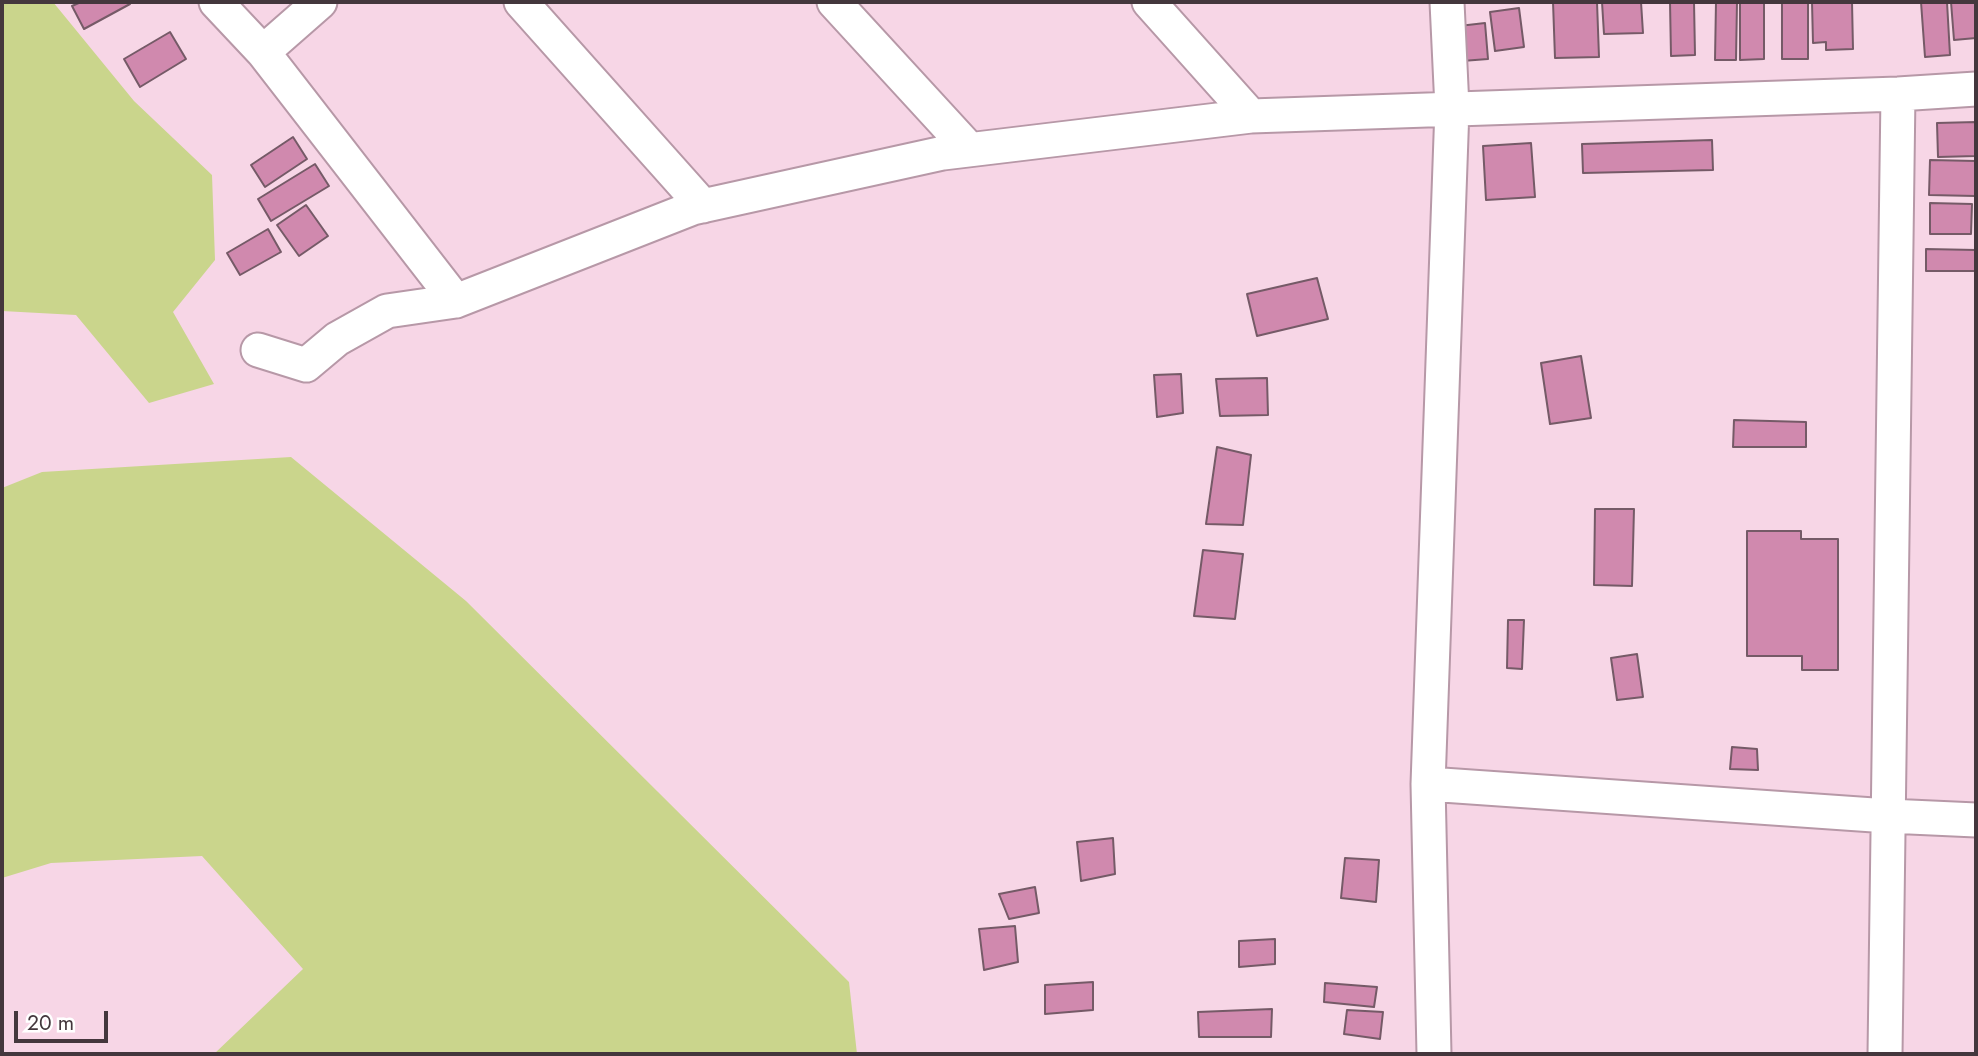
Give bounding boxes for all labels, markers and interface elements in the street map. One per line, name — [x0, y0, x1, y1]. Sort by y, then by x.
scale bar — [18, 996, 112, 1040]
text: 20 m — [27, 1008, 74, 1038]

